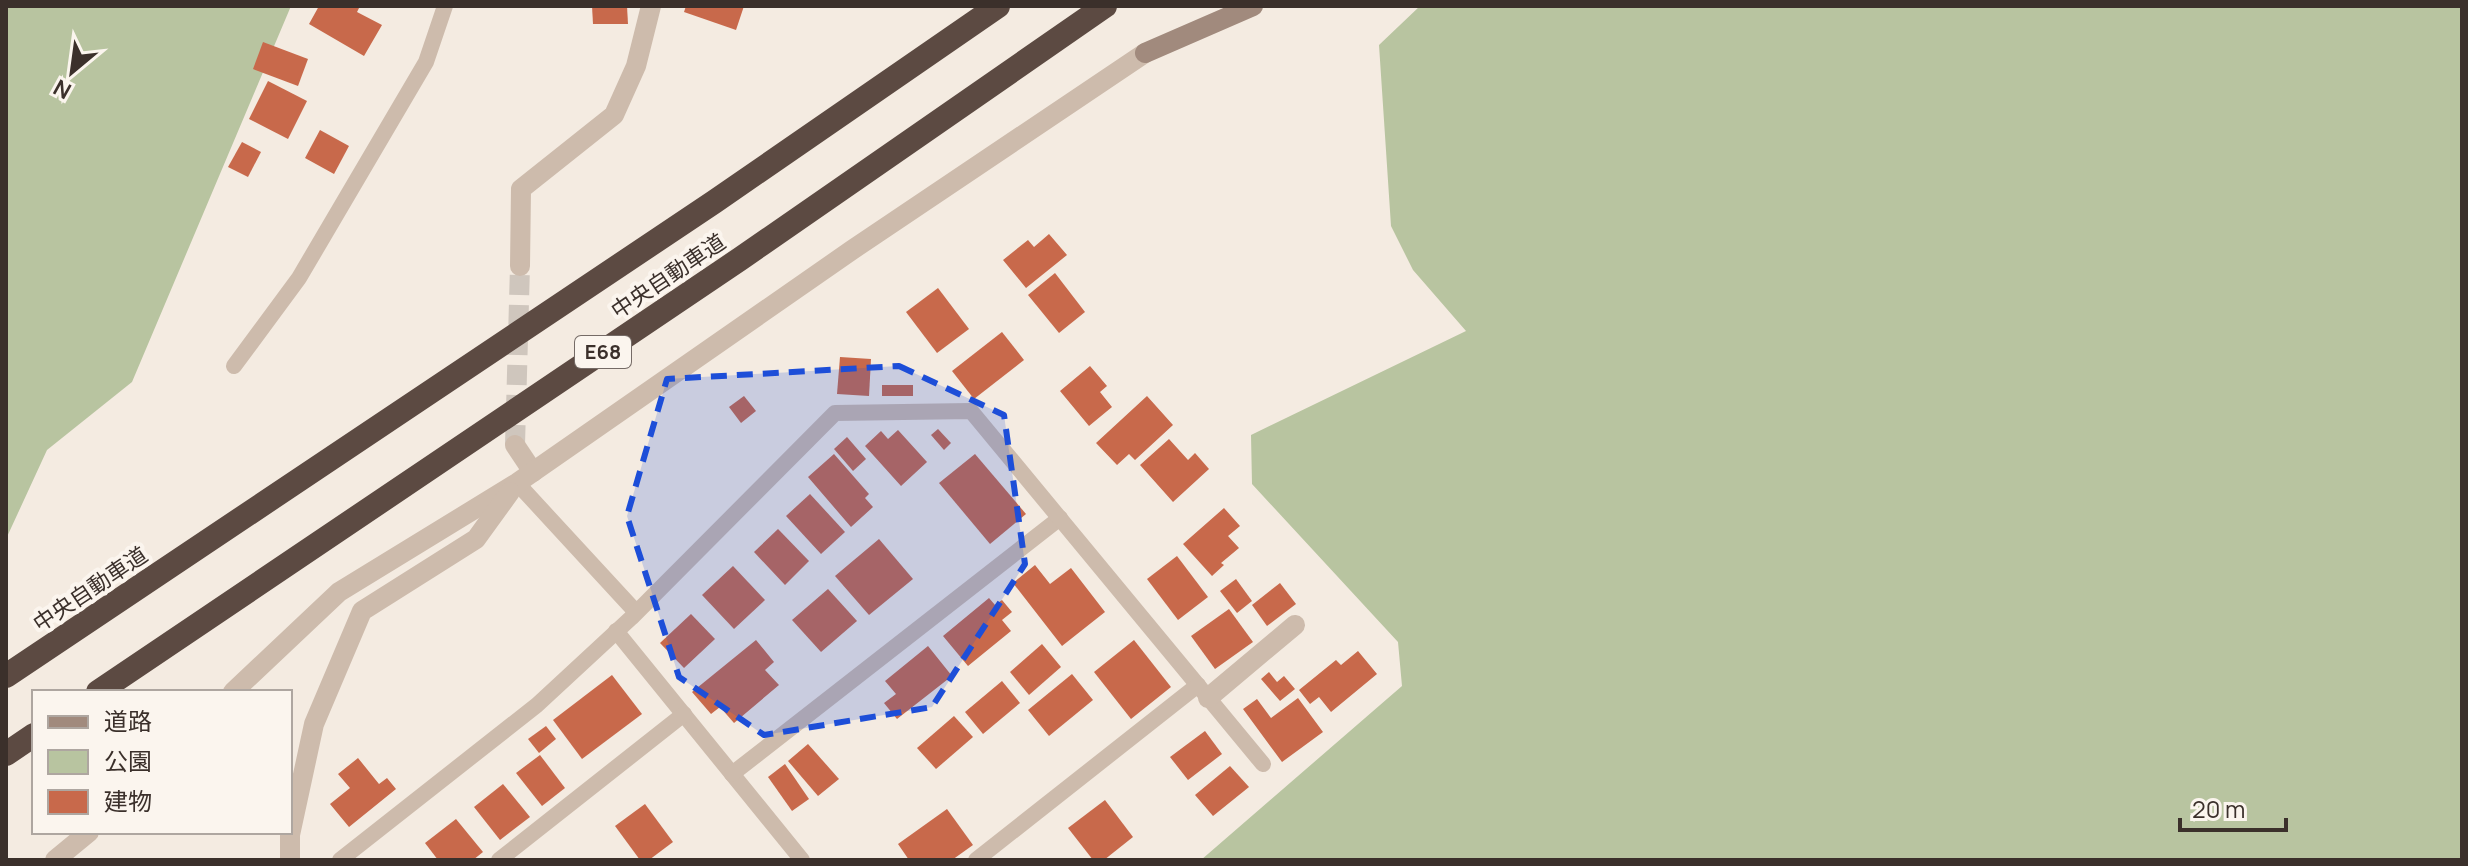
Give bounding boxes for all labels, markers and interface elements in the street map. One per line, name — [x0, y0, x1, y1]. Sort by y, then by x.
north arrow — [32, 32, 112, 112]
text: N — [48, 73, 76, 106]
street label: 中央自動車道 — [605, 227, 731, 325]
road number: E68 — [575, 336, 631, 368]
street label: 中央自動車道 — [27, 540, 153, 638]
legend — [32, 690, 292, 834]
text: 道路 — [104, 704, 152, 737]
text: 公園 — [104, 744, 152, 777]
scale bar — [2180, 782, 2286, 832]
text: 建物 — [104, 784, 152, 817]
text: 20 m — [2192, 792, 2245, 825]

